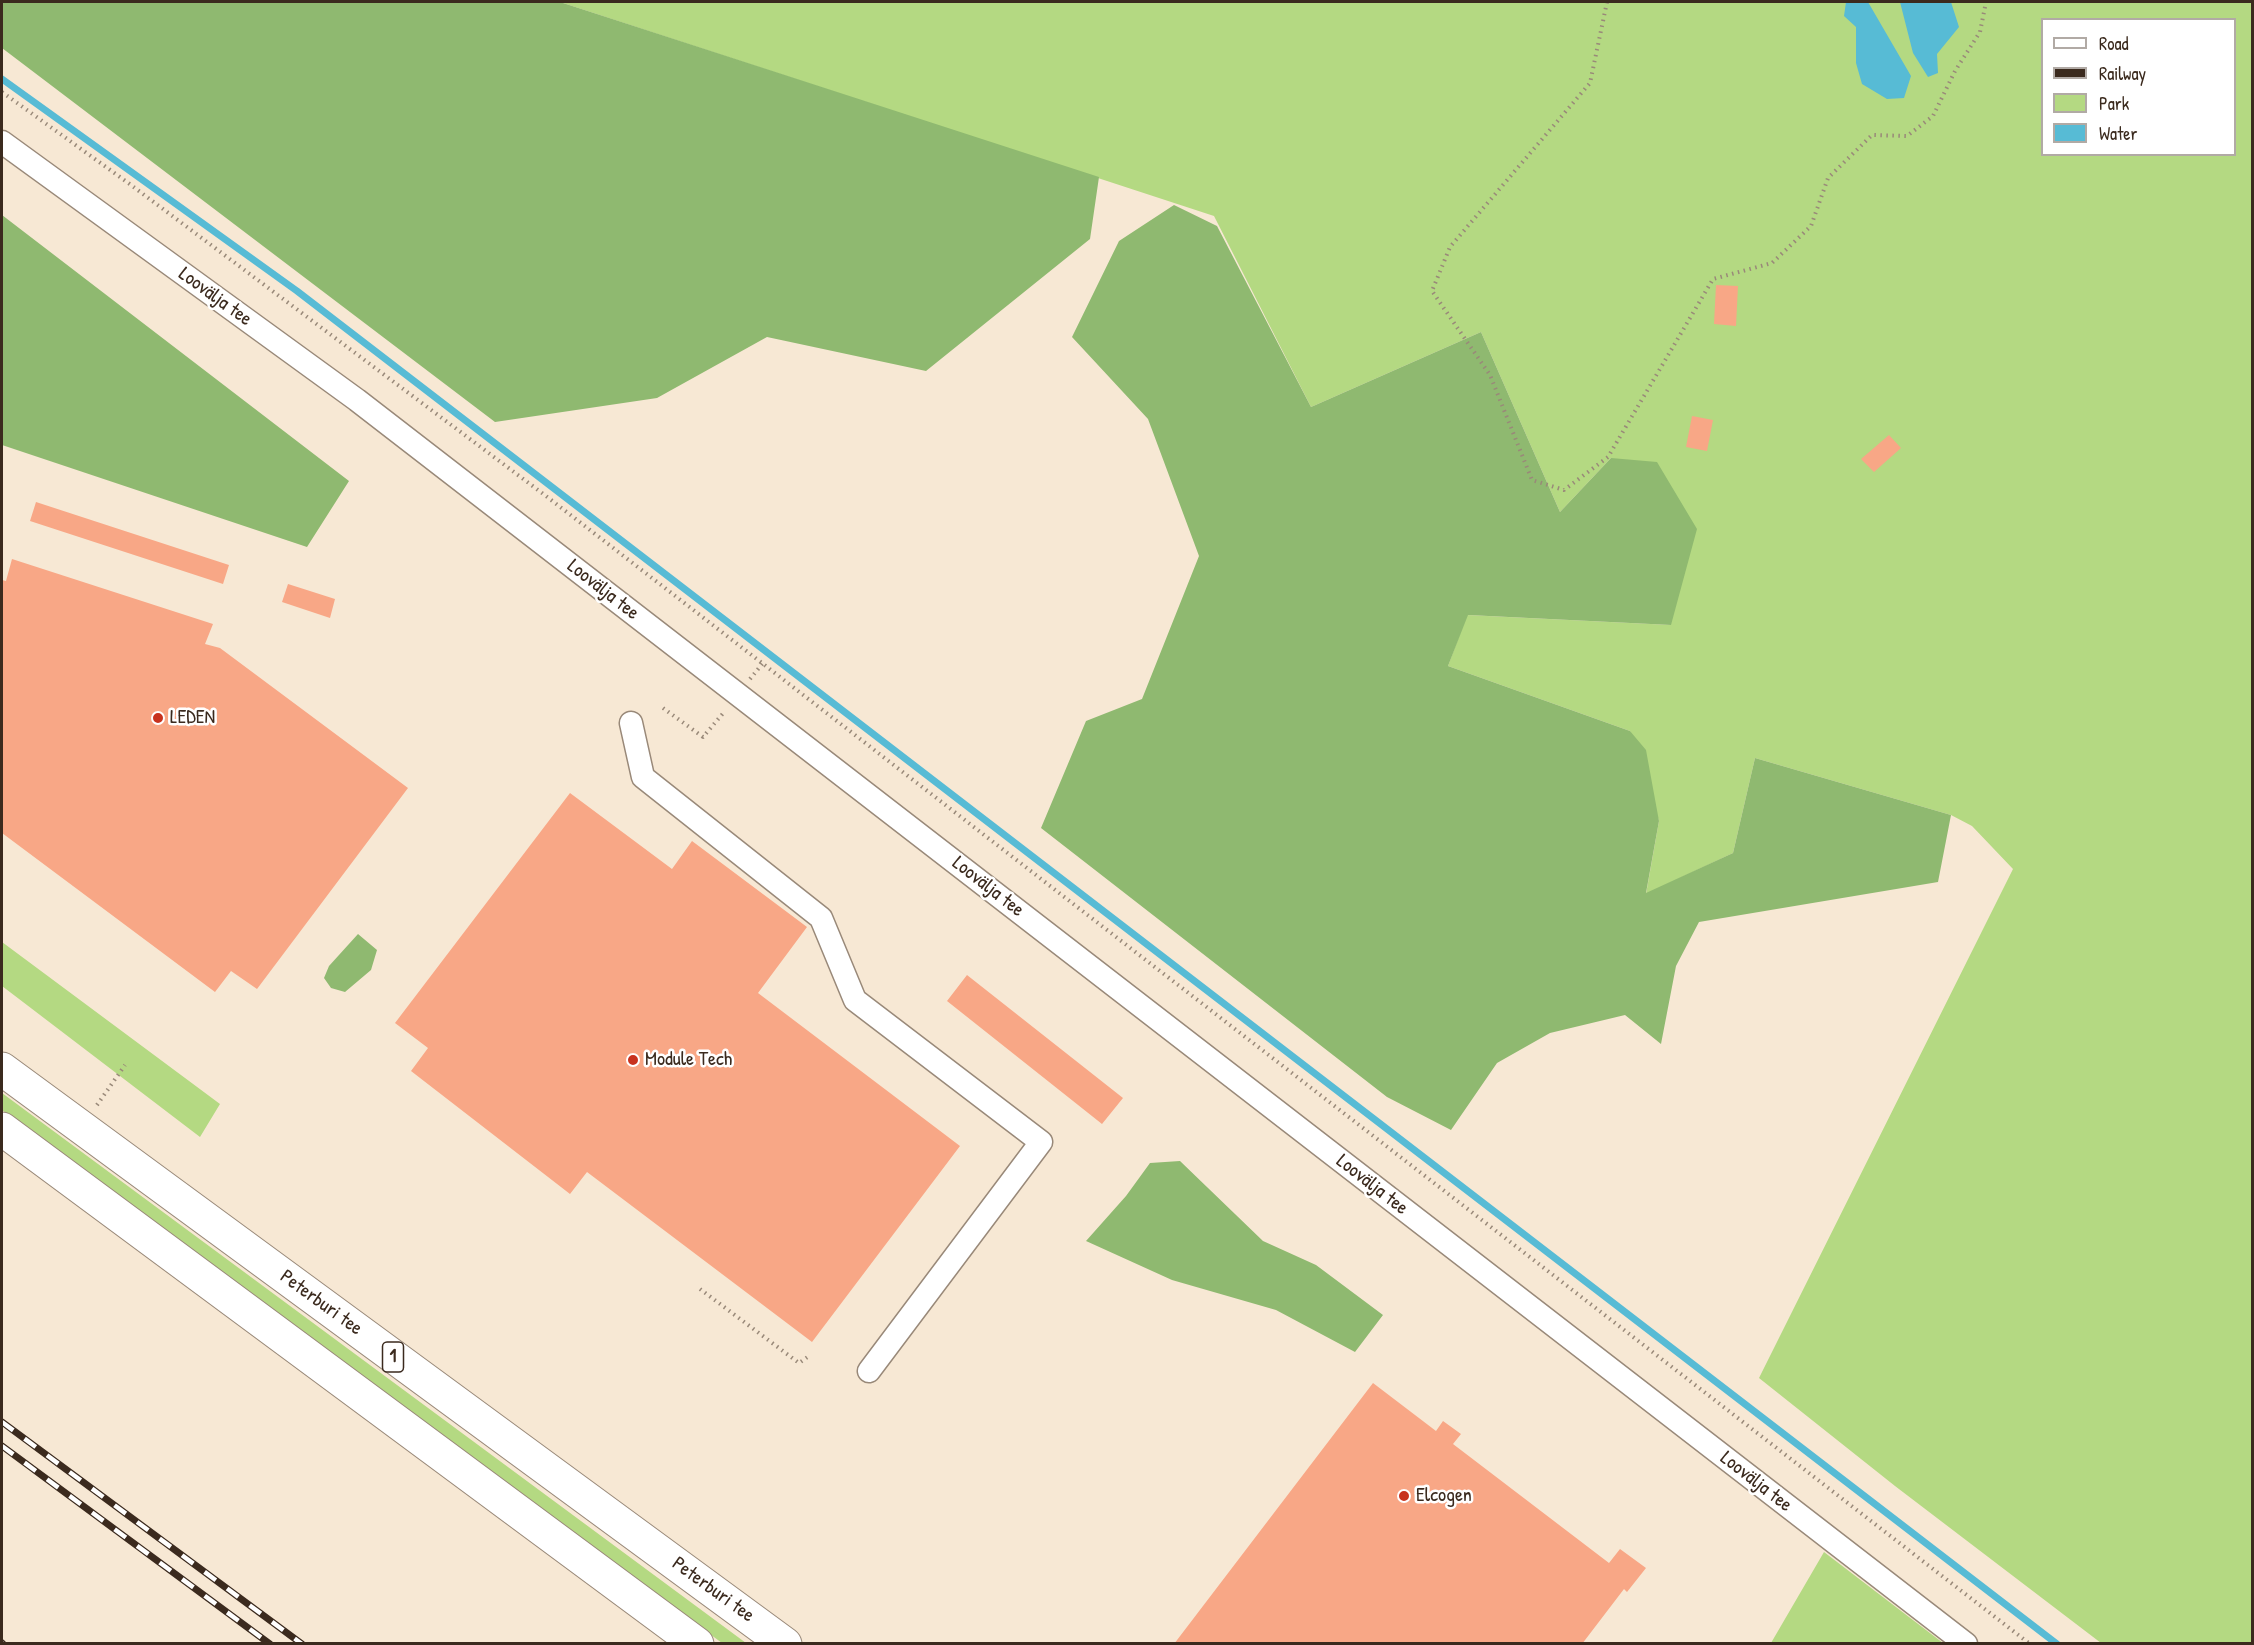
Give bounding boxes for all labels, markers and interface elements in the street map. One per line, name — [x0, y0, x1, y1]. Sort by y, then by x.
legend — [2041, 18, 2236, 156]
text: Road — [2099, 31, 2129, 56]
text: Railway — [2099, 61, 2146, 86]
text: Park — [2099, 91, 2129, 116]
text: Water — [2099, 121, 2137, 146]
street label: Loovälja tee — [174, 262, 256, 332]
street label: Loovälja tee — [562, 554, 644, 626]
place label: LEDEN — [170, 706, 215, 730]
marker: LEDEN — [151, 711, 165, 725]
street label: Loovälja tee — [947, 851, 1029, 923]
place label: Module Tech — [645, 1048, 732, 1072]
marker: Module Tech — [626, 1053, 640, 1067]
street label: Loovälja tee — [1331, 1149, 1413, 1221]
street label: Peterburi tee — [275, 1265, 367, 1341]
road number: 1 — [382, 1342, 404, 1372]
street label: Loovälja tee — [1715, 1446, 1797, 1518]
place label: Elcogen — [1416, 1484, 1472, 1508]
marker: Elcogen — [1397, 1489, 1411, 1503]
street label: Peterburi tee — [667, 1552, 759, 1628]

